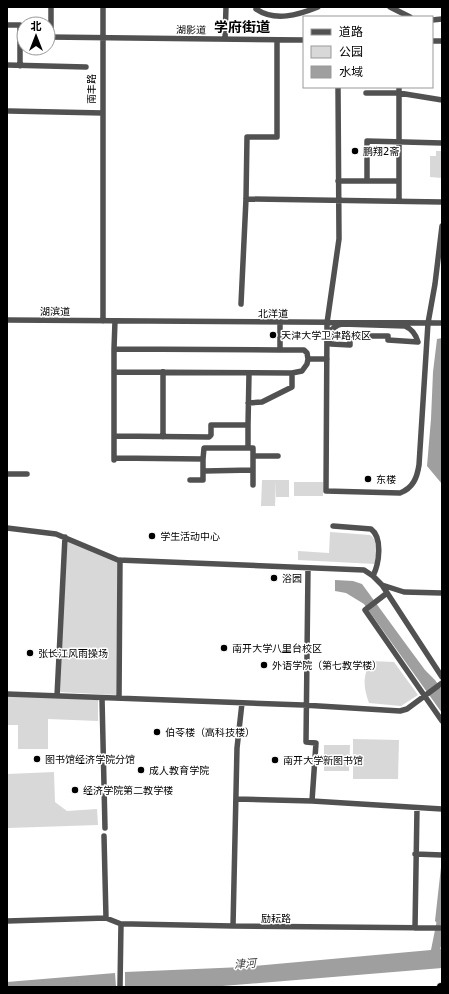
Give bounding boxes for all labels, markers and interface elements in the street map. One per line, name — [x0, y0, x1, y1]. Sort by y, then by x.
north arrow — [16, 16, 56, 56]
legend — [303, 16, 433, 88]
district label: 学府街道 — [214, 19, 270, 35]
text: 北 — [31, 20, 42, 33]
street label: 湖影道 — [176, 24, 206, 36]
text: 道路 — [339, 25, 363, 39]
text: 公园 — [339, 45, 363, 59]
text: 水域 — [339, 65, 363, 79]
street label: 南丰路 — [86, 74, 97, 104]
marker: 鹏翔2斋 — [350, 146, 360, 156]
place label: 鹏翔2斋 — [363, 146, 399, 157]
street label: 湖滨道 — [40, 306, 70, 317]
street label: 北洋道 — [258, 308, 288, 319]
marker: 天津大学卫津路校区 — [268, 330, 278, 340]
place label: 天津大学卫津路校区 — [281, 330, 371, 341]
marker: 东楼 — [363, 474, 373, 484]
place label: 东楼 — [376, 474, 396, 485]
marker: 学生活动中心 — [147, 531, 157, 541]
place label: 学生活动中心 — [160, 531, 220, 542]
marker: 浴园 — [269, 573, 279, 583]
place label: 浴园 — [282, 573, 302, 584]
marker: 南开大学八里台校区 — [219, 643, 229, 653]
place label: 南开大学八里台校区 — [232, 643, 322, 654]
marker: 张长江风雨操场 — [25, 648, 35, 658]
place label: 张长江风雨操场 — [38, 648, 108, 659]
marker: 外语学院（第七教学楼） — [259, 660, 269, 670]
place label: 外语学院（第七教学楼） — [272, 660, 382, 671]
marker: 伯苓楼（高科技楼） — [152, 727, 162, 737]
place label: 伯苓楼（高科技楼） — [165, 727, 255, 738]
marker: 图书馆经济学院分馆 — [32, 754, 42, 764]
place label: 图书馆经济学院分馆 — [45, 754, 135, 765]
marker: 南开大学新图书馆 — [270, 755, 280, 765]
place label: 南开大学新图书馆 — [283, 755, 363, 766]
marker: 成人教育学院 — [136, 765, 146, 775]
place label: 成人教育学院 — [149, 765, 209, 776]
marker: 经济学院第二教学楼 — [70, 785, 80, 795]
place label: 经济学院第二教学楼 — [83, 785, 173, 796]
street label: 励耘路 — [261, 913, 291, 924]
water label: 津河 — [234, 957, 258, 971]

